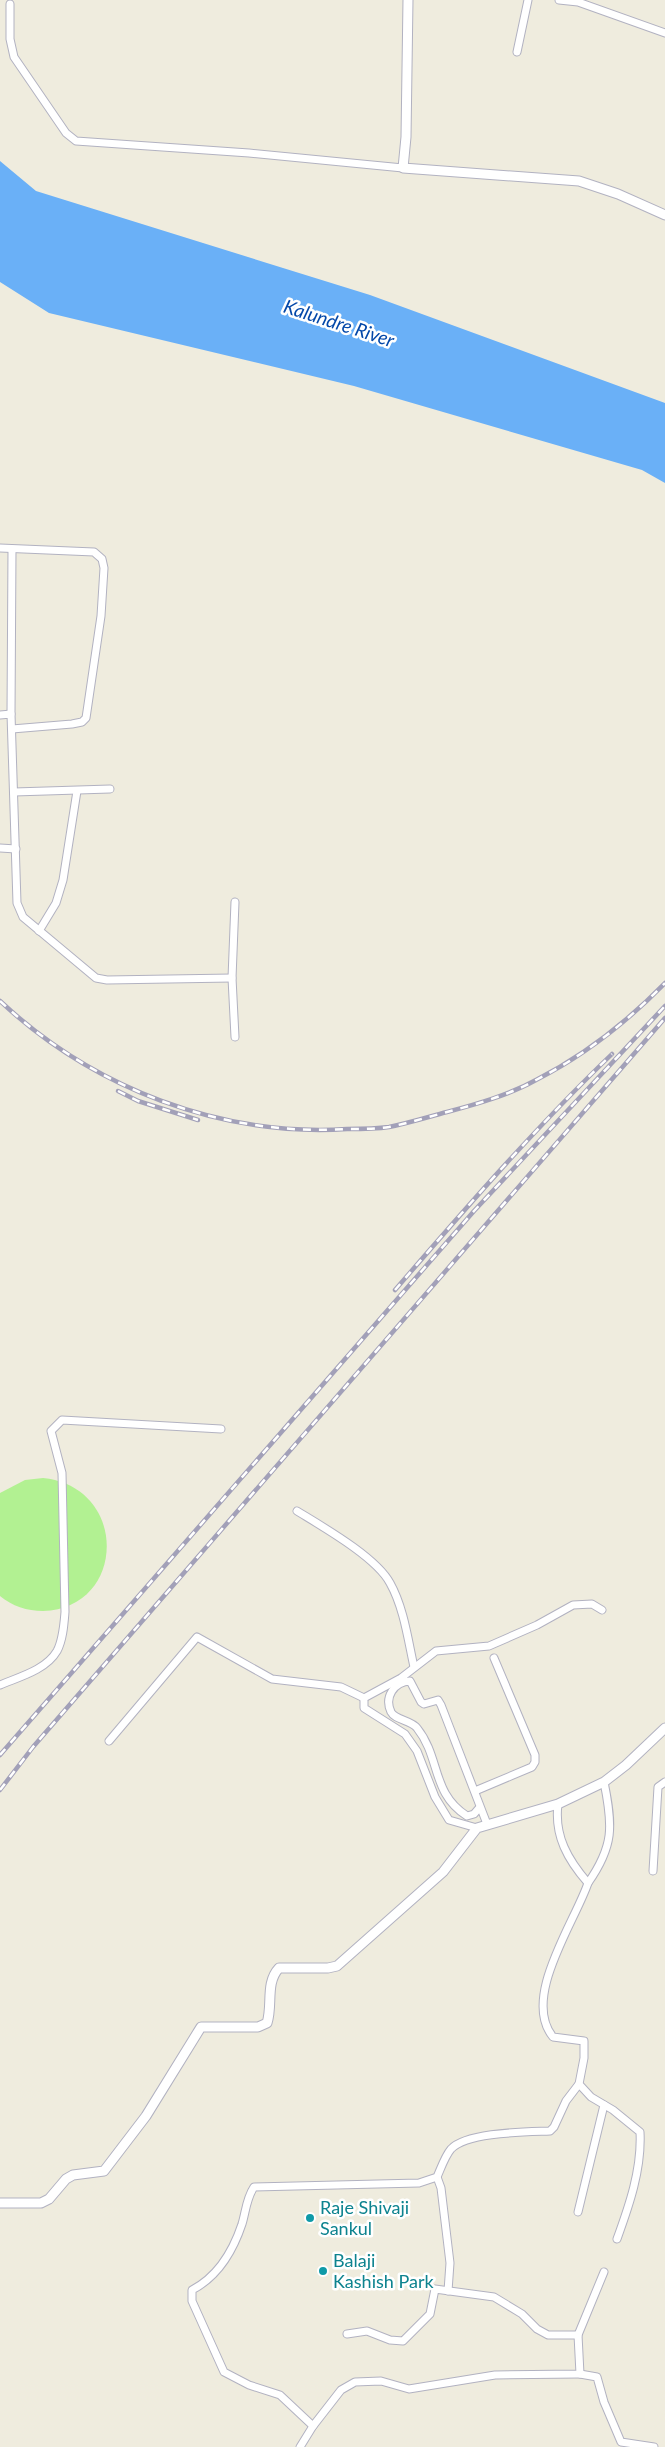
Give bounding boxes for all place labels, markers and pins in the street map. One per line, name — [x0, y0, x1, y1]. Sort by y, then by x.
place label: Raje Shivaji Sankul — [320, 2196, 409, 2239]
marker: Raje Shivaji Sankul — [304, 2212, 316, 2224]
place label: Balaji Kashish Park — [333, 2249, 434, 2292]
marker: Balaji Kashish Park — [317, 2265, 329, 2277]

